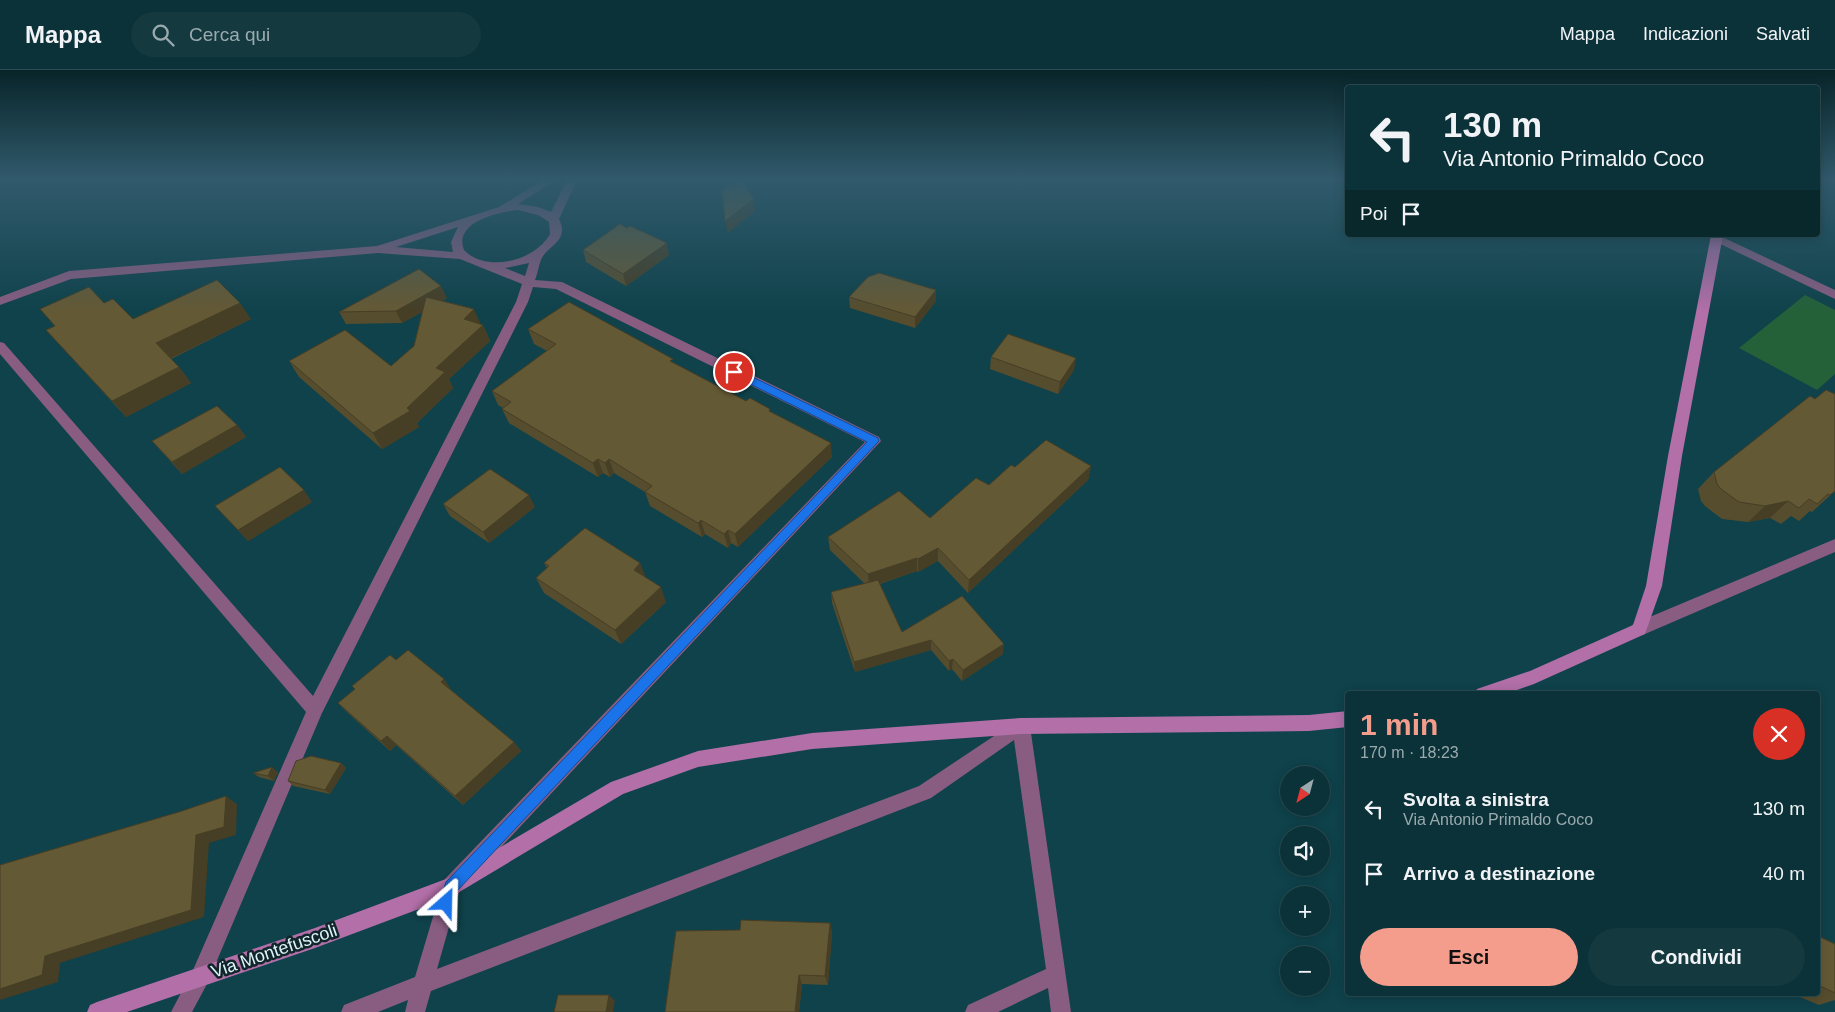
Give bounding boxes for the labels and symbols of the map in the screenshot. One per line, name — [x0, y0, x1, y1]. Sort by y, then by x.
pin — [713, 351, 755, 393]
north arrow — [1280, 766, 1330, 816]
position arrow — [419, 876, 471, 928]
street label: Via Montefuscoli — [208, 920, 340, 982]

